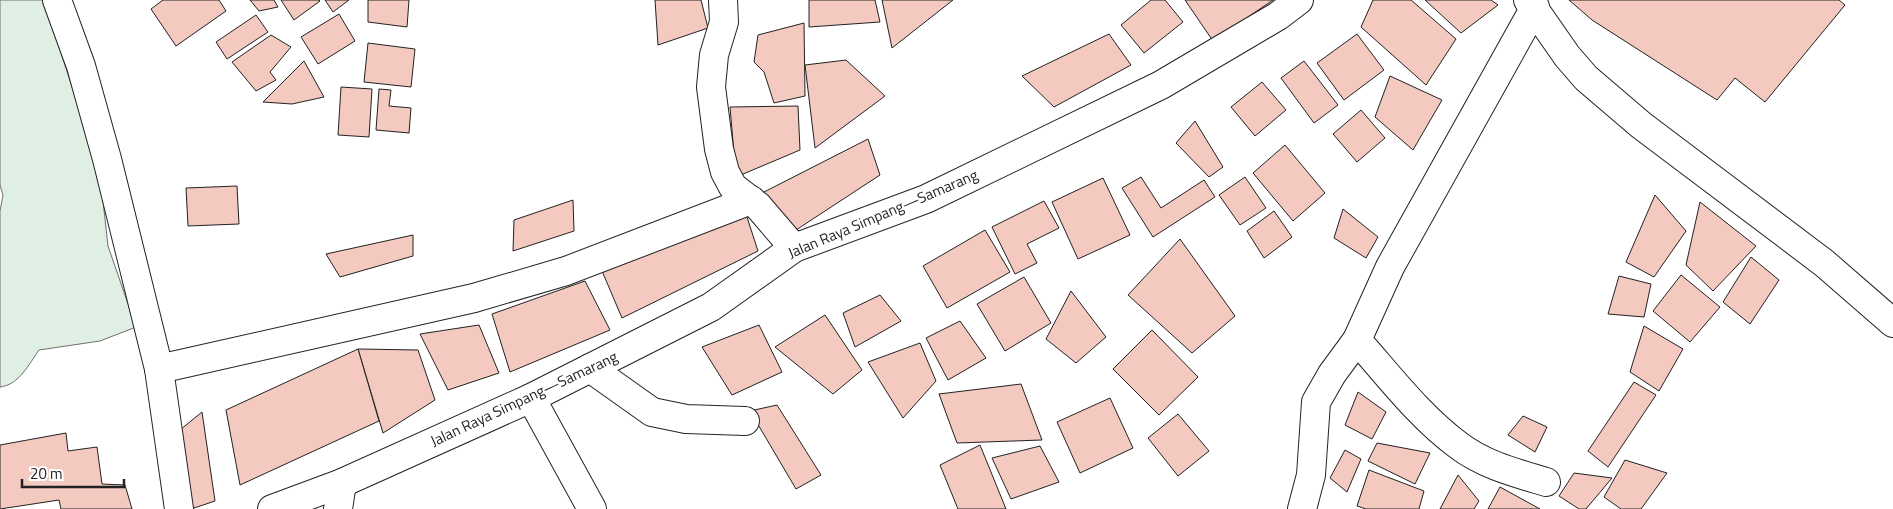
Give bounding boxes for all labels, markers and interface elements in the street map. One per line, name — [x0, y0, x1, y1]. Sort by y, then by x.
street label: Jalan Raya Simpang—Samarang — [784, 163, 982, 264]
street label: Jalan Raya Simpang—Samarang — [426, 345, 622, 452]
scale bar — [22, 456, 125, 488]
text: 20 m — [30, 462, 63, 485]

